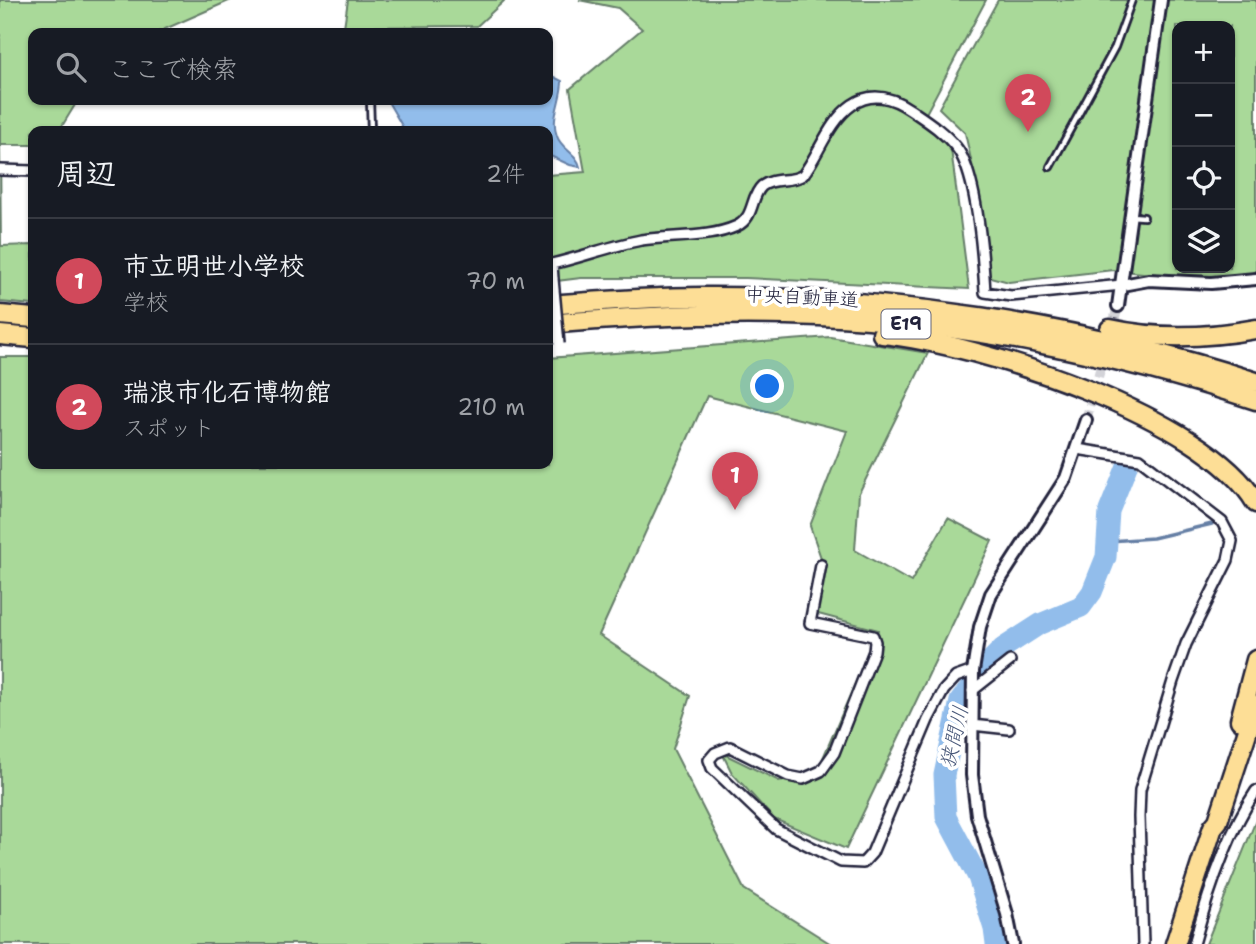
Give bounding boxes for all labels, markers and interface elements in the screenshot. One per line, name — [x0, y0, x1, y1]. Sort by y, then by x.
map controls — [1172, 21, 1235, 273]
button: + — [1172, 21, 1235, 84]
search box — [28, 28, 553, 105]
icon: search — [52, 48, 90, 86]
text: ここで検索 — [108, 51, 238, 86]
pin: 2 — [1005, 74, 1051, 132]
button: − — [1172, 84, 1235, 147]
button: locate — [1172, 147, 1235, 210]
text: 周辺 — [56, 153, 116, 194]
text: 2件 — [486, 159, 525, 189]
button: layers — [1172, 210, 1235, 273]
text: 市立明世小学校 — [123, 248, 305, 283]
text: 1 — [74, 266, 84, 296]
text: 70 m — [466, 266, 525, 296]
street label: 中央自動車道 — [744, 282, 860, 312]
text: 学校 — [123, 287, 169, 317]
road number: E19 — [881, 310, 930, 338]
your location — [750, 369, 784, 403]
text: 瑞浪市化石博物館 — [123, 374, 331, 409]
text: 2 — [71, 392, 87, 422]
text: 210 m — [457, 392, 525, 422]
text: スポット — [123, 413, 215, 443]
pin: 1 — [712, 452, 758, 510]
water label: 狭間川 — [933, 703, 975, 771]

